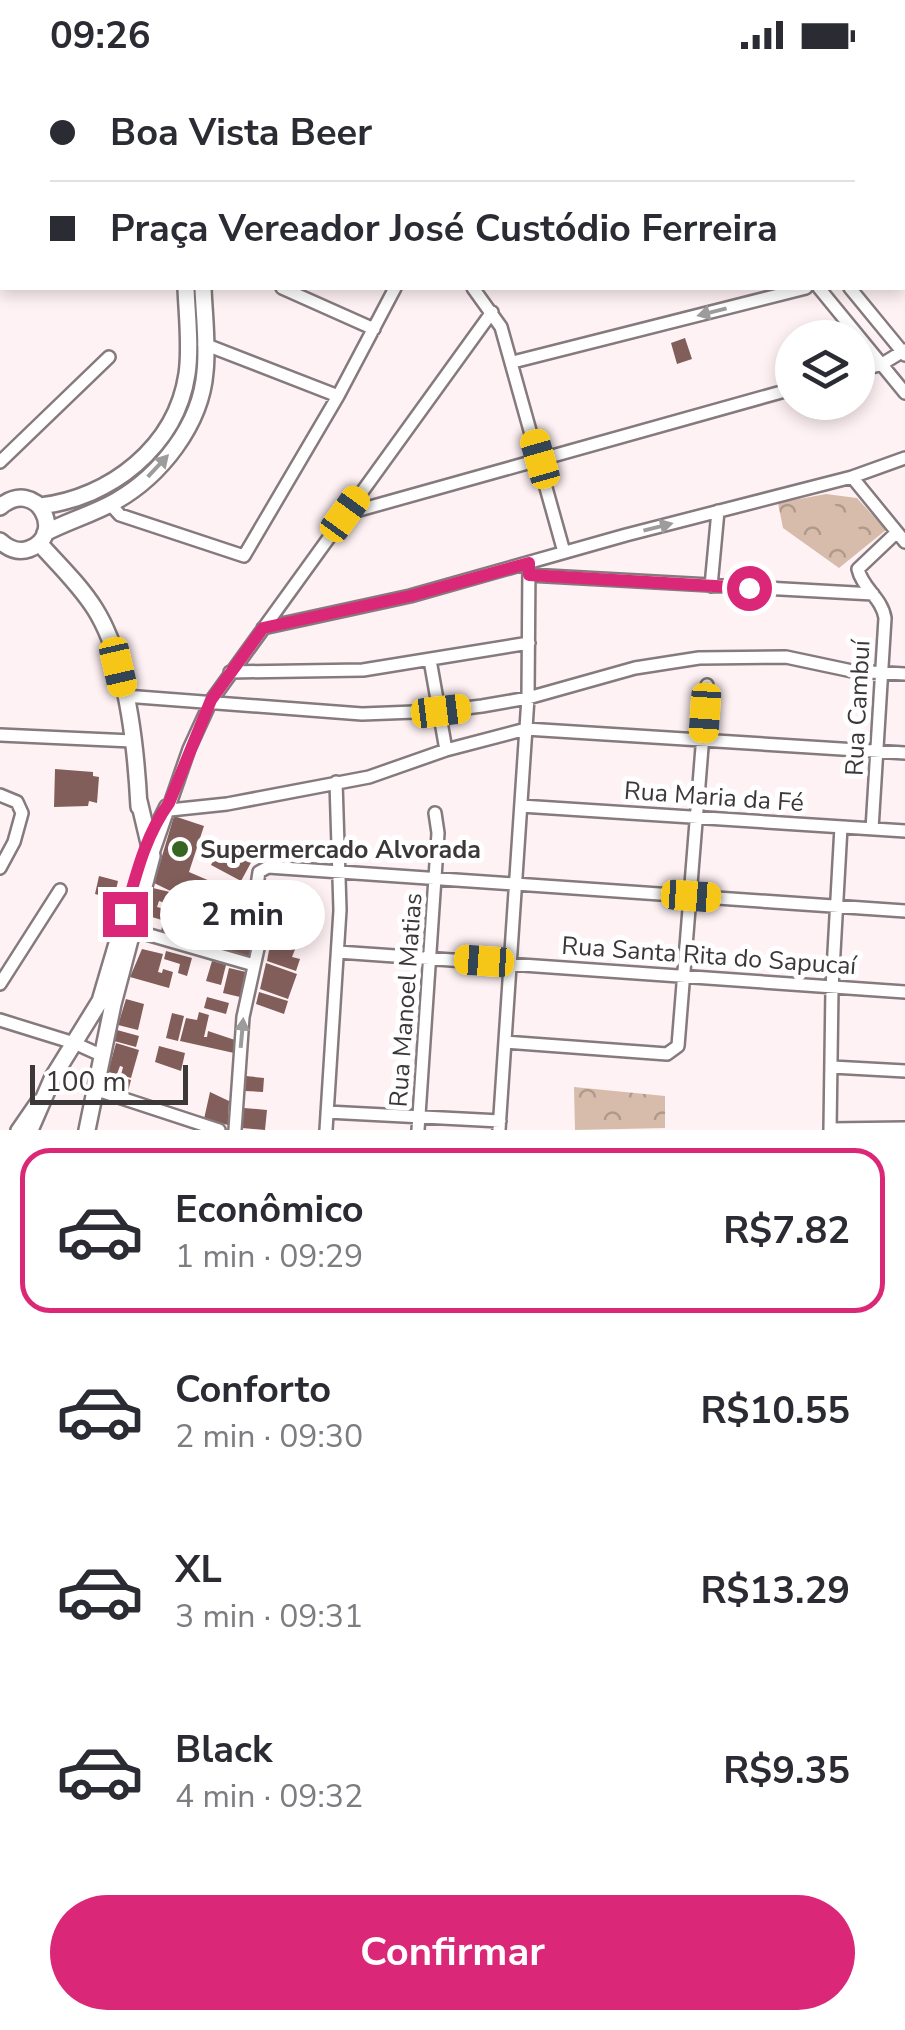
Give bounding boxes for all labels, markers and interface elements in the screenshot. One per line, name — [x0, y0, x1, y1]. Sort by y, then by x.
text: 09:26 — [50, 10, 151, 61]
text: Boa Vista Beer — [110, 107, 372, 158]
text: Praça Vereador José Custódio Ferreira — [110, 203, 778, 254]
one-way arrow — [696, 304, 727, 320]
map controls — [775, 320, 875, 420]
button: layers — [775, 320, 875, 420]
car — [517, 426, 563, 492]
one-way arrow — [146, 454, 169, 478]
car — [315, 481, 375, 547]
one-way arrow — [643, 518, 674, 534]
route start — [727, 566, 772, 611]
car — [97, 634, 139, 700]
street label: Rua Cambuí — [837, 638, 879, 777]
car — [688, 682, 722, 744]
car — [409, 692, 473, 730]
street label: Rua Maria da Fé — [623, 774, 805, 820]
place label: Supermercado Alvorada — [200, 833, 481, 867]
marker: Supermercado Alvorada — [169, 838, 191, 860]
callout: 2 min — [160, 879, 325, 949]
car — [660, 879, 722, 913]
route end — [103, 892, 148, 937]
street label: Rua Manoel Matias — [382, 892, 430, 1108]
text: 2 min — [201, 893, 284, 936]
street label: Rua Santa Rita do Sapucaí — [560, 929, 859, 983]
car — [453, 944, 515, 978]
one-way arrow — [234, 1016, 250, 1048]
scale bar — [30, 1060, 188, 1104]
text: 100 m — [45, 1063, 127, 1101]
text: Econômico — [175, 1184, 364, 1235]
icon: car — [55, 1186, 145, 1276]
text: R$7.82 — [723, 1205, 850, 1256]
text: 1 min · 09:29 — [175, 1235, 363, 1278]
text: Conforto — [175, 1364, 331, 1415]
icon: car — [55, 1366, 145, 1456]
text: R$10.55 — [701, 1385, 850, 1436]
text: 2 min · 09:30 — [175, 1415, 363, 1458]
text: XL — [175, 1544, 222, 1595]
icon: car — [55, 1546, 145, 1636]
text: R$13.29 — [701, 1565, 850, 1616]
text: 3 min · 09:31 — [175, 1595, 363, 1638]
text: Black — [175, 1724, 272, 1775]
icon: car — [55, 1726, 145, 1816]
text: R$9.35 — [723, 1745, 850, 1796]
text: 4 min · 09:32 — [175, 1775, 363, 1818]
button: Confirmar — [50, 1895, 855, 2010]

